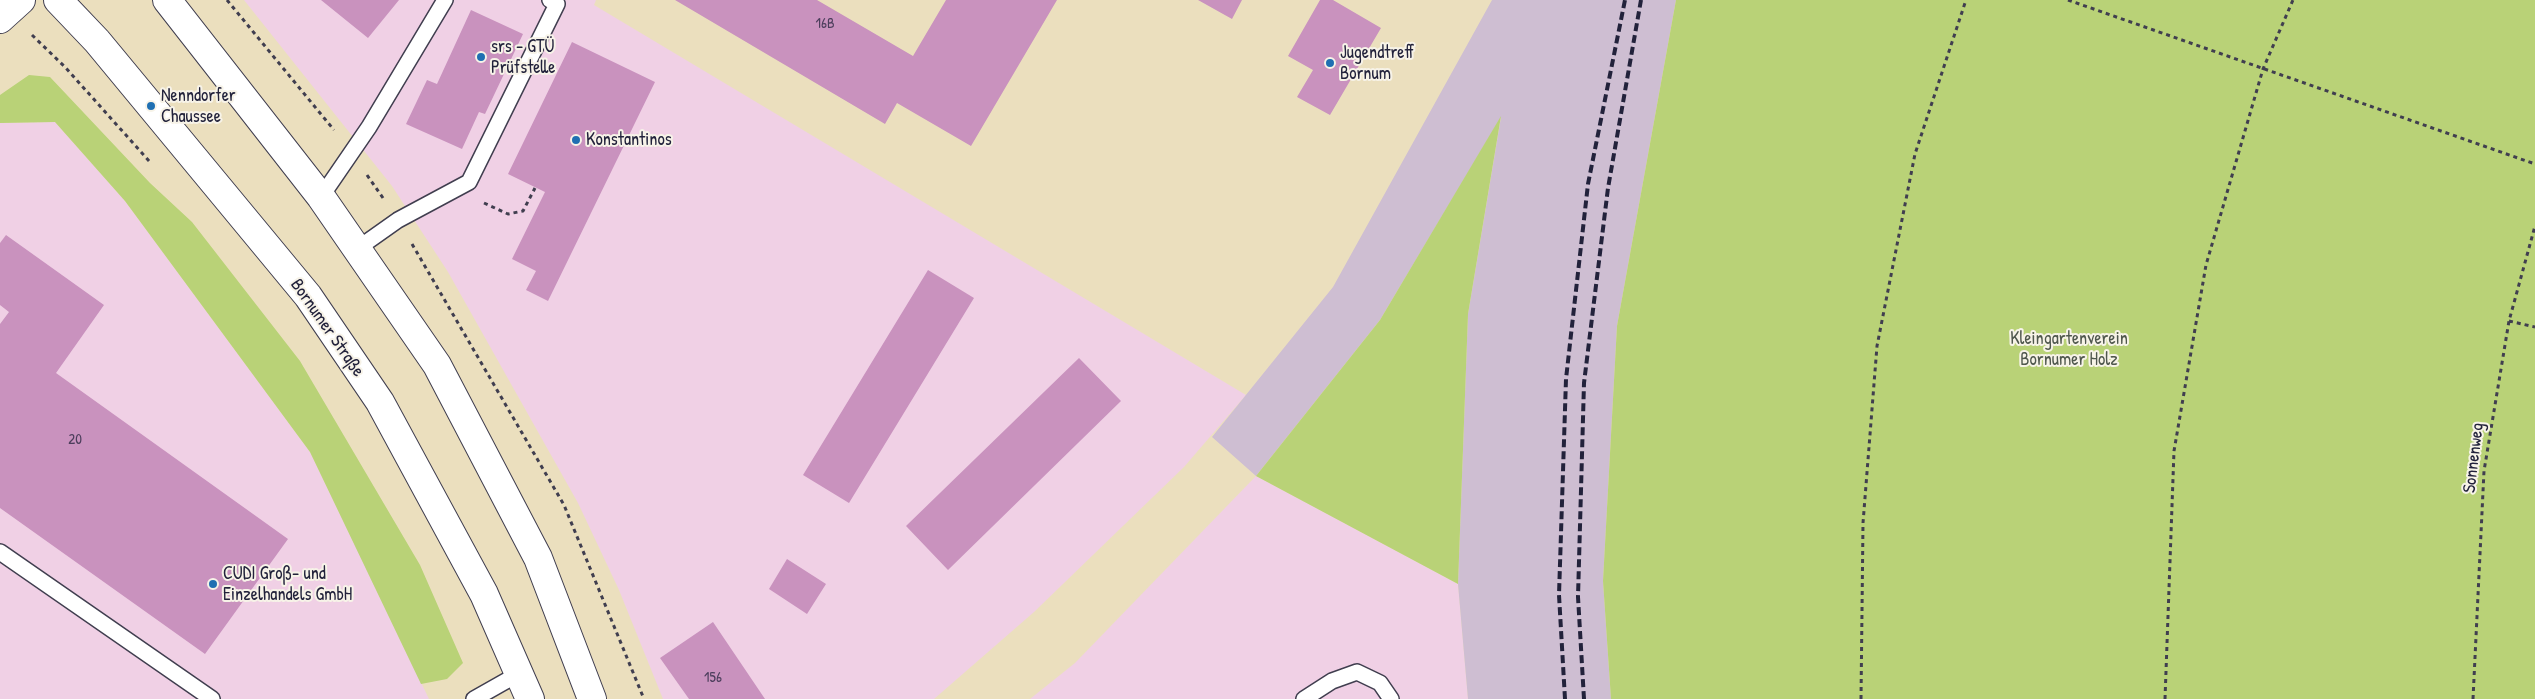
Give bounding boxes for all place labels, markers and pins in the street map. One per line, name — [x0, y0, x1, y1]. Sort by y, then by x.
place label: srs - GTÜ Prüfstelle — [491, 36, 555, 78]
place label: Jugendtreff Bornum — [1340, 42, 1414, 84]
marker: srs - GTÜ Prüfstelle — [475, 51, 487, 63]
marker: Jugendtreff Bornum — [1324, 57, 1336, 69]
place label: Nenndorfer Chaussee — [161, 85, 236, 128]
marker: Nenndorfer Chaussee — [145, 100, 157, 112]
place label: Konstantinos — [586, 129, 672, 151]
marker: Konstantinos — [570, 134, 582, 146]
place label: CUDI Groß- und Einzelhandels GmbH — [223, 563, 352, 606]
marker: CUDI Groß- und Einzelhandels GmbH — [207, 578, 219, 590]

